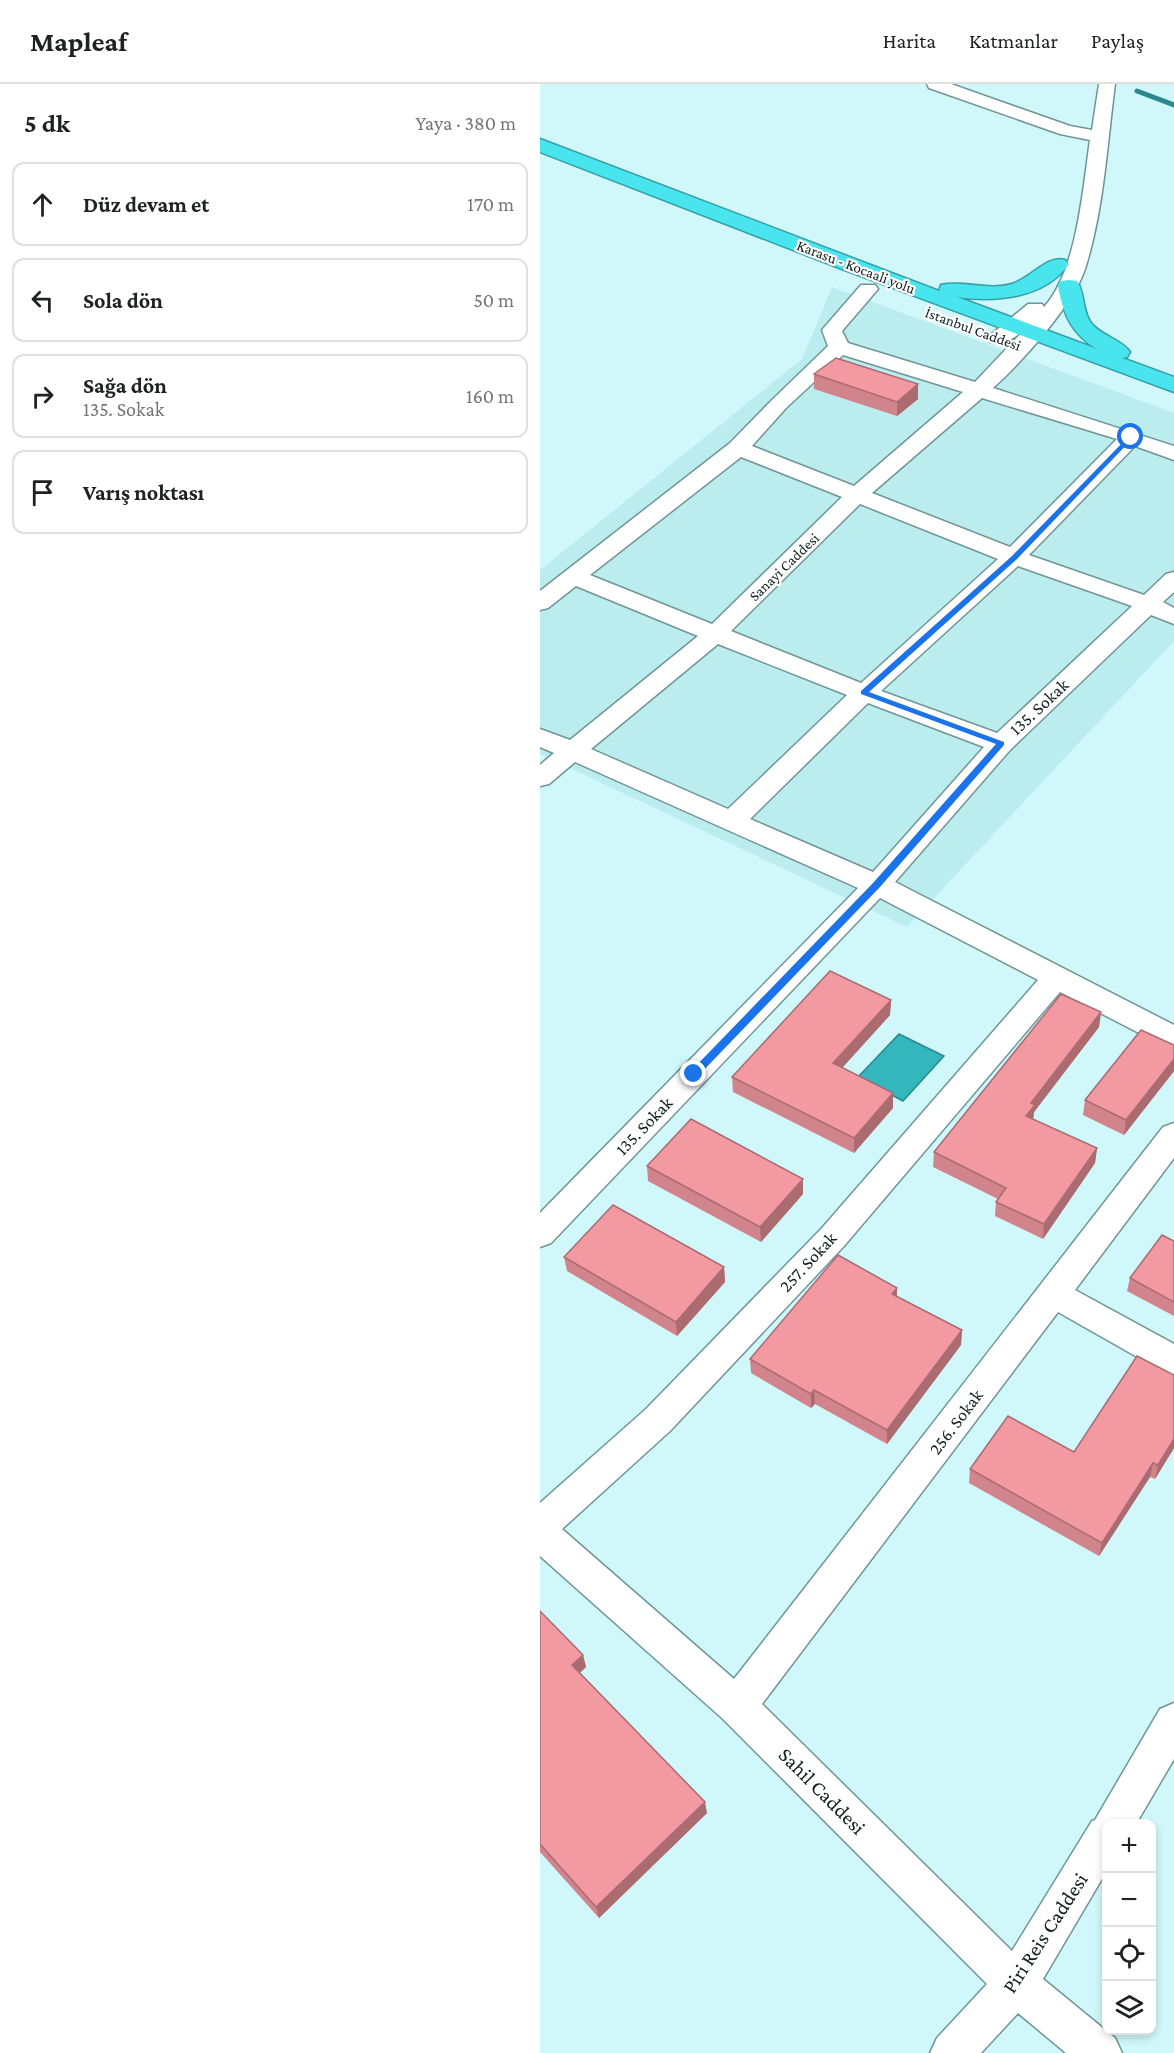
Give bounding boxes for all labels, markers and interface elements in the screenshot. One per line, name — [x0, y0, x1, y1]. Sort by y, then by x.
text: Mapleaf — [30, 26, 127, 57]
text: Harita — [883, 29, 936, 53]
text: Katmanlar — [969, 29, 1058, 53]
text: Paylaş — [1091, 29, 1144, 53]
text: 5 dk — [24, 109, 70, 138]
text: Yaya · 380 m — [415, 112, 516, 134]
icon: ahead — [26, 188, 59, 221]
text: Düz devam et — [83, 192, 209, 217]
text: 170 m — [467, 193, 514, 215]
street label: Karasu - Kocaali yolu — [794, 237, 917, 298]
icon: left — [26, 284, 59, 317]
text: Sola dön — [83, 288, 163, 313]
text: 50 m — [473, 289, 514, 311]
street label: İstanbul Caddesi — [923, 304, 1023, 354]
text: Sağa dön — [83, 373, 167, 398]
icon: right — [26, 380, 59, 413]
text: 160 m — [466, 385, 514, 407]
text: 135. Sokak — [83, 398, 164, 420]
route start — [1117, 423, 1143, 449]
icon: arrive — [26, 476, 59, 509]
text: Varış noktası — [83, 480, 204, 505]
street label: Sanayi Caddesi — [746, 530, 823, 605]
street label: 135. Sokak — [1005, 674, 1073, 739]
route end — [680, 1060, 706, 1086]
street label: 135. Sokak — [611, 1092, 677, 1159]
street label: 257. Sokak — [775, 1228, 841, 1296]
street label: 256. Sokak — [925, 1385, 987, 1458]
street label: Sahil Caddesi — [774, 1743, 871, 1840]
map controls — [1102, 1819, 1156, 2035]
button: + — [1102, 1819, 1156, 1873]
street label: Piri Reis Caddesi — [997, 1868, 1093, 1998]
button: − — [1102, 1873, 1156, 1927]
button: locate — [1102, 1927, 1156, 1981]
button: layers — [1102, 1981, 1156, 2035]

